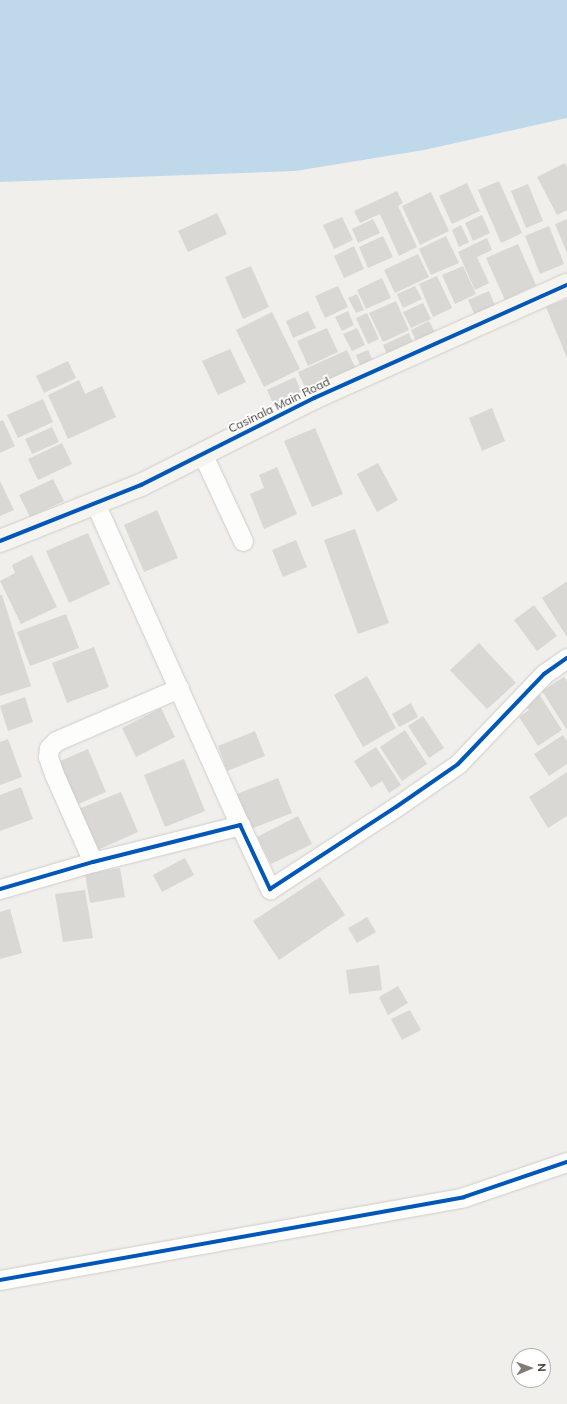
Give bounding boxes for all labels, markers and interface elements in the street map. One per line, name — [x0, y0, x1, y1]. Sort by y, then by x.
street label: Casinala Main Road — [226, 374, 332, 436]
north arrow — [511, 1348, 551, 1388]
text: N — [535, 1363, 549, 1372]

